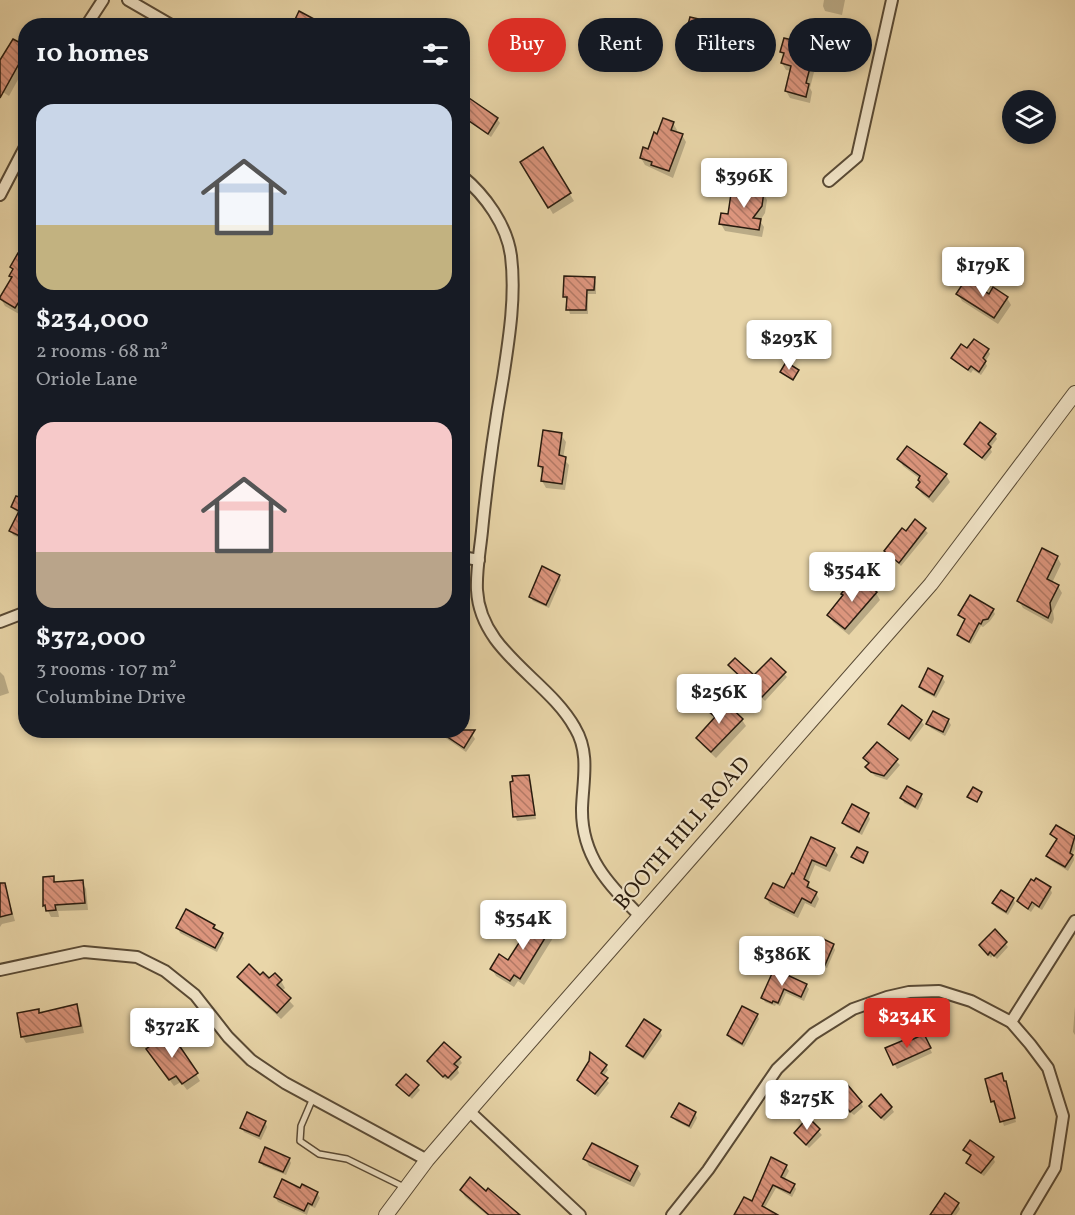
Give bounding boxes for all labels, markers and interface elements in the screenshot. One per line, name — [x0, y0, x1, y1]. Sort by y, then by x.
chip: Buy — [488, 18, 566, 72]
chip: Rent — [578, 18, 663, 72]
chip: Filters — [675, 18, 776, 72]
chip: New — [788, 18, 872, 72]
text: 10 homes — [36, 36, 149, 72]
icon: filters — [419, 38, 452, 71]
map controls — [1002, 90, 1056, 144]
button: layers — [1002, 90, 1056, 144]
icon: home — [190, 143, 298, 251]
pin: $396K — [702, 158, 786, 209]
text: $396K — [715, 163, 773, 191]
pin: $179K — [941, 247, 1025, 298]
text: $179K — [956, 252, 1010, 280]
text: $234,000 — [36, 302, 149, 338]
pin: $293K — [747, 320, 831, 371]
text: $293K — [761, 325, 818, 353]
text: 2 rooms · 68 m² — [36, 338, 168, 366]
text: Oriole Lane — [36, 366, 138, 394]
icon: home — [190, 461, 298, 569]
pin: $354K — [810, 552, 894, 603]
text: $354K — [823, 557, 881, 585]
text: $372,000 — [36, 620, 146, 656]
text: 3 rooms · 107 m² — [36, 656, 177, 684]
pin: $256K — [677, 674, 761, 725]
text: $256K — [691, 679, 747, 707]
text: Columbine Drive — [36, 684, 186, 712]
street label: BOOTH HILL ROAD — [607, 750, 759, 918]
pin: $354K — [481, 900, 565, 951]
text: $354K — [494, 905, 552, 933]
pin: $386K — [740, 936, 824, 987]
text: $386K — [753, 941, 811, 969]
pin: $234K — [865, 998, 949, 1049]
text: $234K — [878, 1003, 936, 1031]
pin: $372K — [130, 1008, 214, 1059]
text: $372K — [144, 1013, 200, 1041]
pin: $275K — [765, 1080, 849, 1131]
text: $275K — [780, 1085, 834, 1113]

